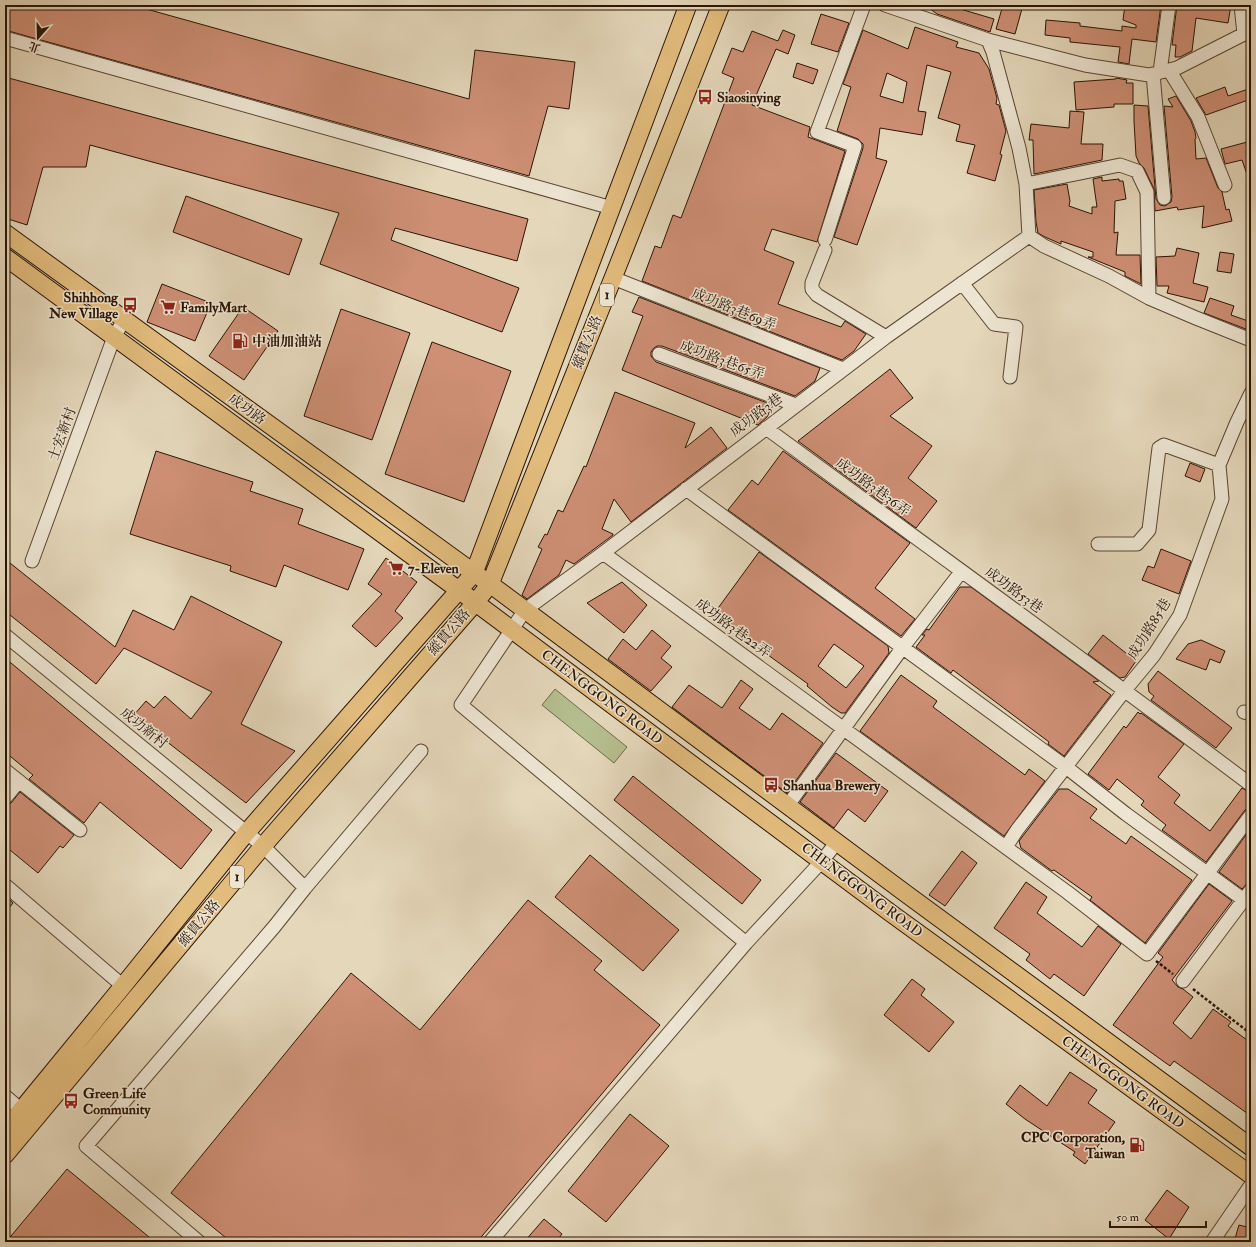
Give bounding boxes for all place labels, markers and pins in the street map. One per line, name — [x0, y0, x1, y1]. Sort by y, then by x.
bus stop icon: Siaosinying — [696, 88, 714, 106]
place label: Siaosinying — [717, 89, 782, 107]
place label: Shihhong New Village — [48, 289, 119, 323]
bus stop icon: Shihhong New Village — [121, 296, 139, 314]
supermarket icon: FamilyMart — [159, 298, 177, 316]
place label: FamilyMart — [180, 299, 248, 317]
fuel station icon: 中油加油站 — [231, 332, 249, 350]
place label: 中油加油站 — [252, 333, 322, 350]
supermarket icon: 7-Eleven — [387, 559, 405, 577]
place label: 7-Eleven — [408, 560, 460, 577]
bus stop icon: Shanhua Brewery — [762, 776, 780, 794]
place label: Shanhua Brewery — [783, 777, 881, 795]
place label: Green Life Community — [83, 1085, 151, 1119]
bus stop icon: Green Life Community — [62, 1092, 80, 1110]
place label: CPC Corporation, Taiwan — [1021, 1129, 1126, 1162]
fuel station icon: CPC Corporation, Taiwan — [1128, 1136, 1146, 1154]

